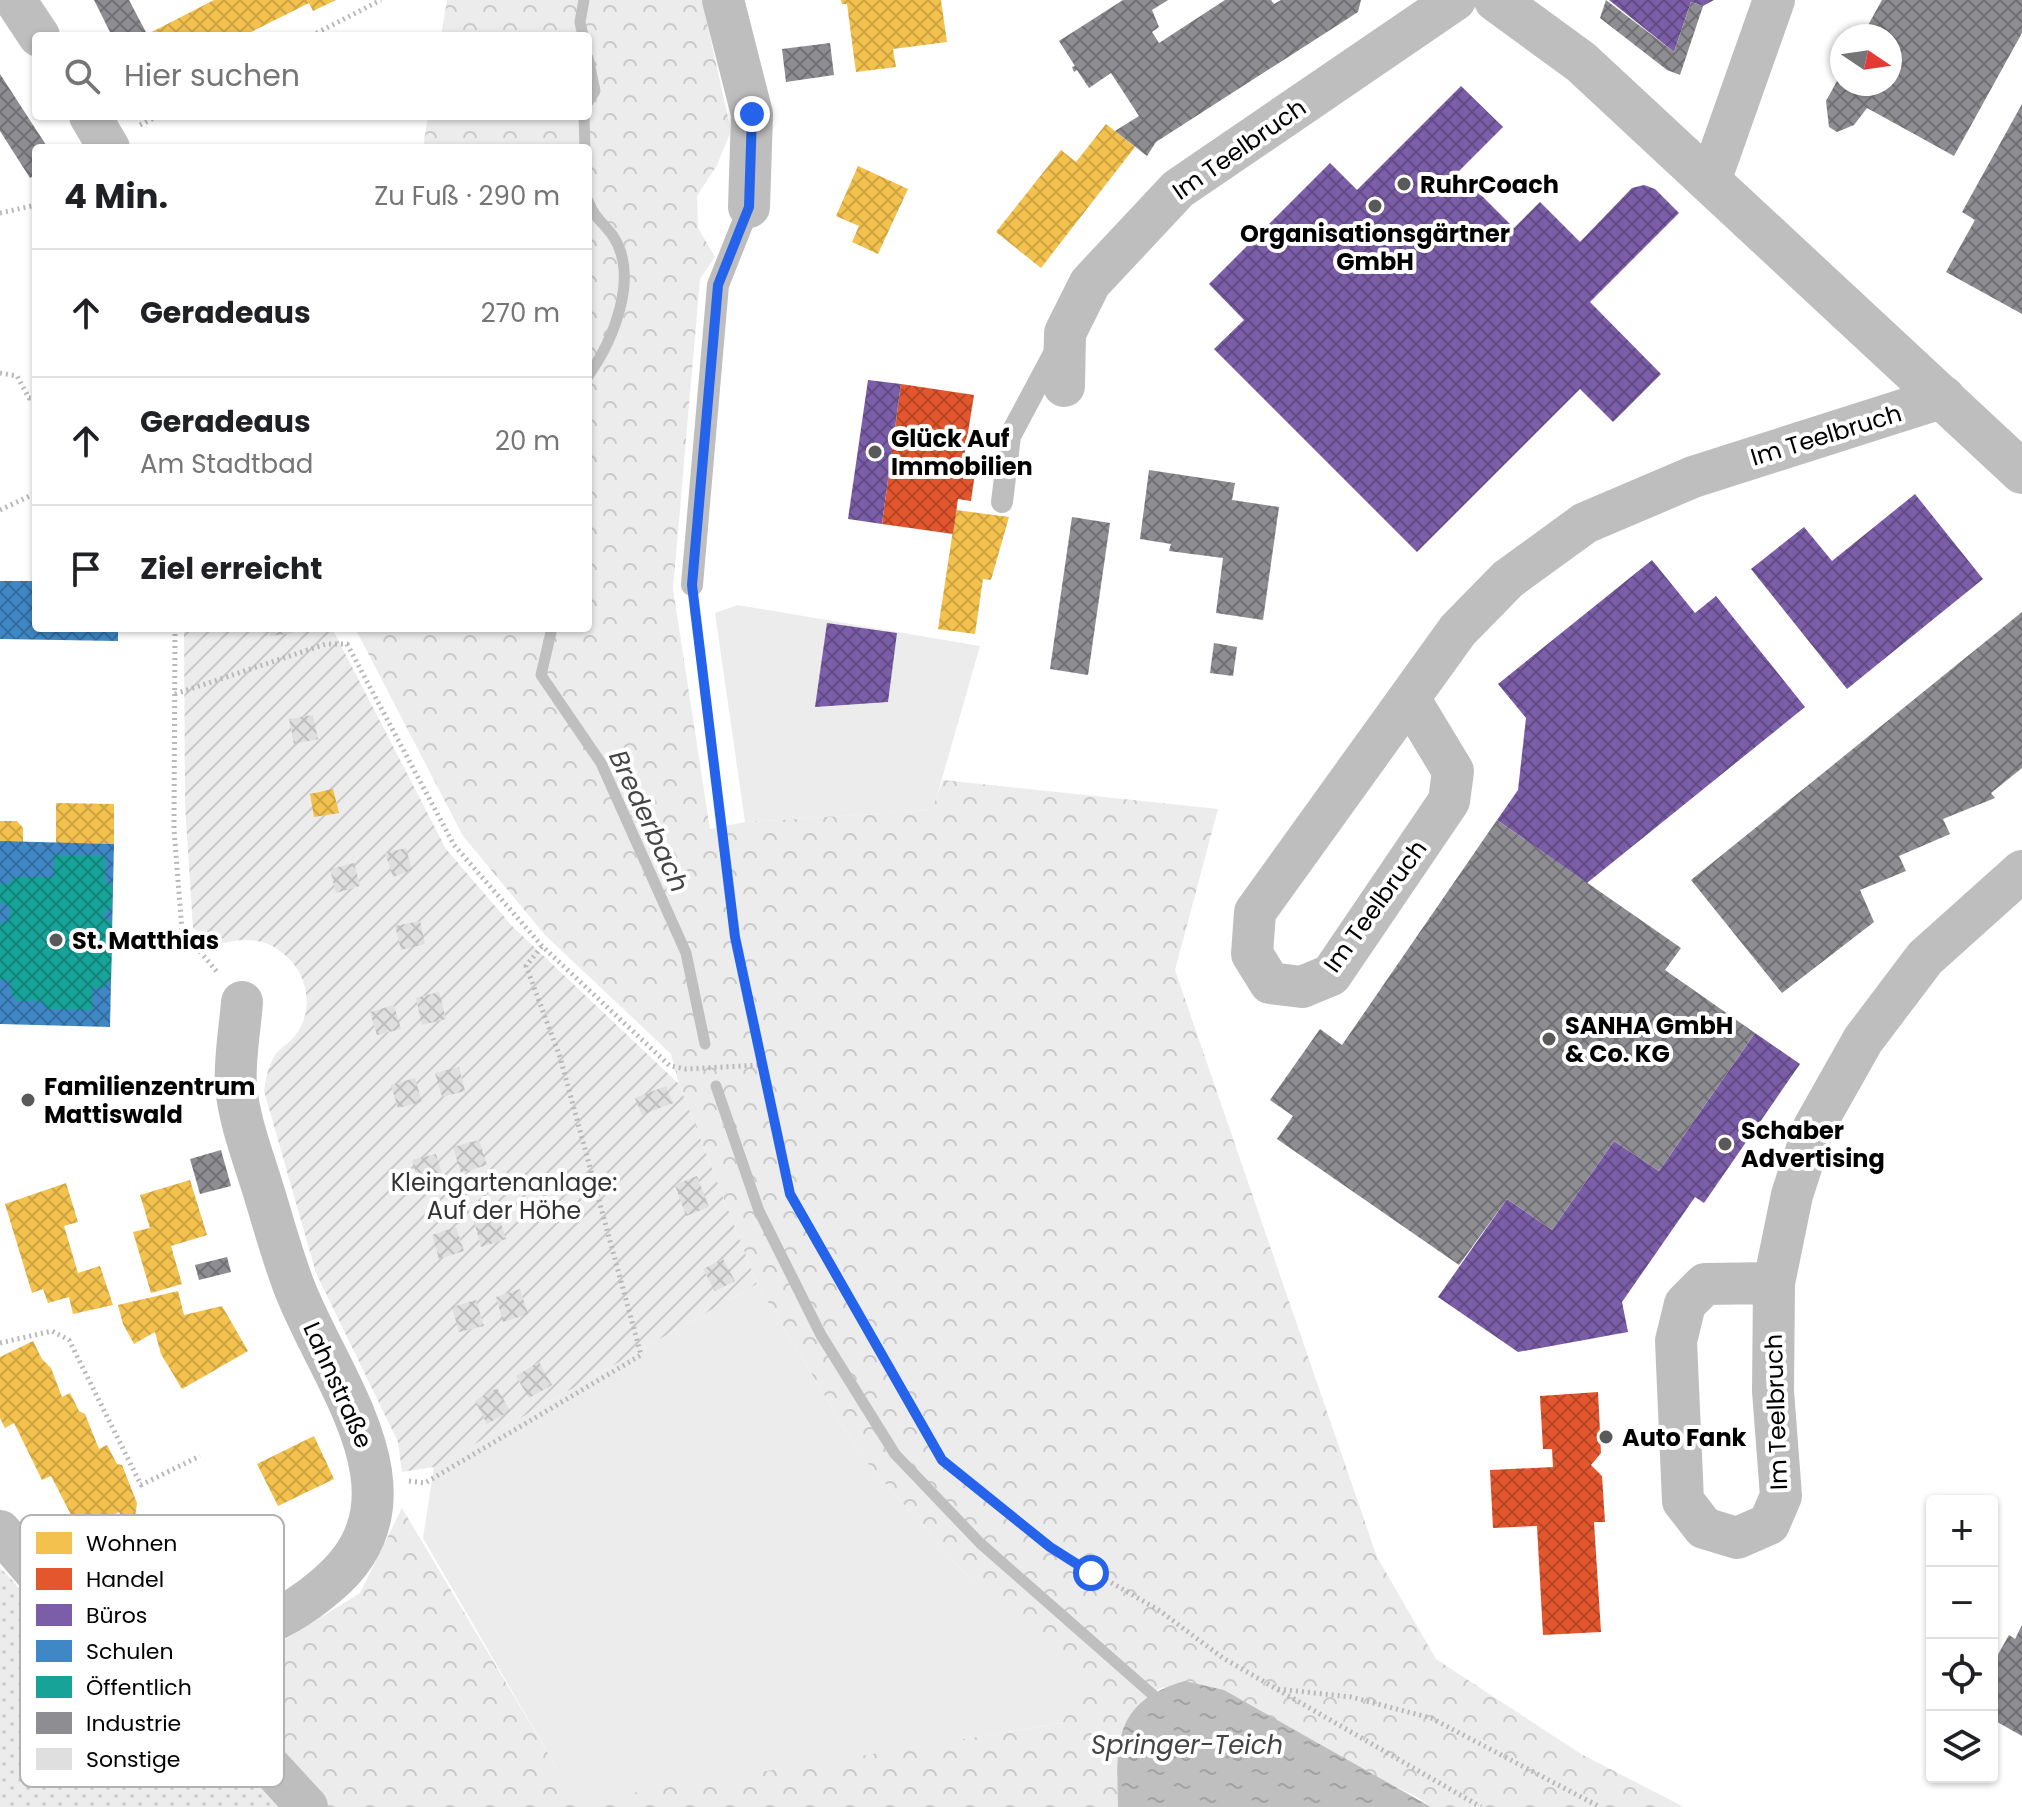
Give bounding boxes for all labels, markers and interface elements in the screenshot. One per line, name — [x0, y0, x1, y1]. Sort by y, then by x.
north arrow — [1830, 24, 1902, 96]
search box — [32, 32, 592, 120]
icon: search — [60, 54, 104, 98]
text: Hier suchen — [124, 54, 300, 97]
street label: Im Teelbruch — [1166, 91, 1312, 207]
route end — [734, 96, 770, 132]
place label: RuhrCoach — [1420, 168, 1559, 201]
text: 4 Min. — [64, 172, 168, 220]
marker: RuhrCoach — [1395, 175, 1413, 193]
text: Zu Fuß · 290 m — [374, 178, 560, 214]
marker: Organisationsgärtner GmbH — [1366, 197, 1384, 215]
place label: Organisationsgärtner GmbH — [1240, 217, 1510, 278]
icon: ahead — [64, 291, 108, 335]
text: Geradeaus — [140, 291, 311, 334]
text: 270 m — [481, 295, 560, 331]
street label: Im Teelbruch — [1747, 396, 1905, 474]
text: Geradeaus — [140, 400, 311, 443]
icon: ahead — [64, 419, 108, 463]
place label: Glück Auf Immobilien — [891, 422, 1033, 483]
text: 20 m — [495, 423, 560, 459]
marker: Glück Auf Immobilien — [866, 443, 884, 461]
text: Am Stadtbad — [140, 446, 313, 482]
icon: arrive — [64, 547, 108, 591]
text: Ziel erreicht — [140, 547, 322, 590]
water label: Brederbach — [600, 744, 698, 898]
street label: Im Teelbruch — [1316, 833, 1434, 979]
place label: St. Matthias — [72, 924, 219, 957]
marker: St. Matthias — [47, 931, 65, 949]
place label: SANHA GmbH & Co. KG — [1565, 1009, 1733, 1070]
marker: SANHA GmbH & Co. KG — [1540, 1030, 1558, 1048]
place label: Familienzentrum Mattiswald — [44, 1070, 256, 1131]
marker: Familienzentrum Mattiswald — [19, 1091, 37, 1109]
place label: Schaber Advertising — [1741, 1114, 1885, 1175]
marker: Schaber Advertising — [1716, 1135, 1734, 1153]
park label: Kleingartenanlage: Auf der Höhe — [391, 1166, 617, 1227]
street label: Lahnstraße — [295, 1317, 381, 1453]
street label: Im Teelbruch — [1757, 1333, 1795, 1491]
place label: Auto Fank — [1622, 1421, 1747, 1454]
marker: Auto Fank — [1597, 1428, 1615, 1446]
map controls — [1926, 1495, 1998, 1783]
button: + — [1926, 1495, 1998, 1567]
legend — [20, 1515, 284, 1787]
text: Wohnen — [86, 1528, 177, 1559]
route start — [1073, 1555, 1109, 1591]
text: Handel — [86, 1564, 164, 1595]
button: − — [1926, 1567, 1998, 1639]
text: Büros — [86, 1600, 147, 1631]
text: Schulen — [86, 1636, 174, 1667]
button: locate — [1926, 1639, 1998, 1711]
text: Öffentlich — [86, 1672, 192, 1703]
text: Industrie — [86, 1708, 181, 1739]
button: layers — [1926, 1711, 1998, 1783]
water label: Springer-Teich — [1091, 1727, 1283, 1763]
text: Sonstige — [86, 1744, 181, 1775]

